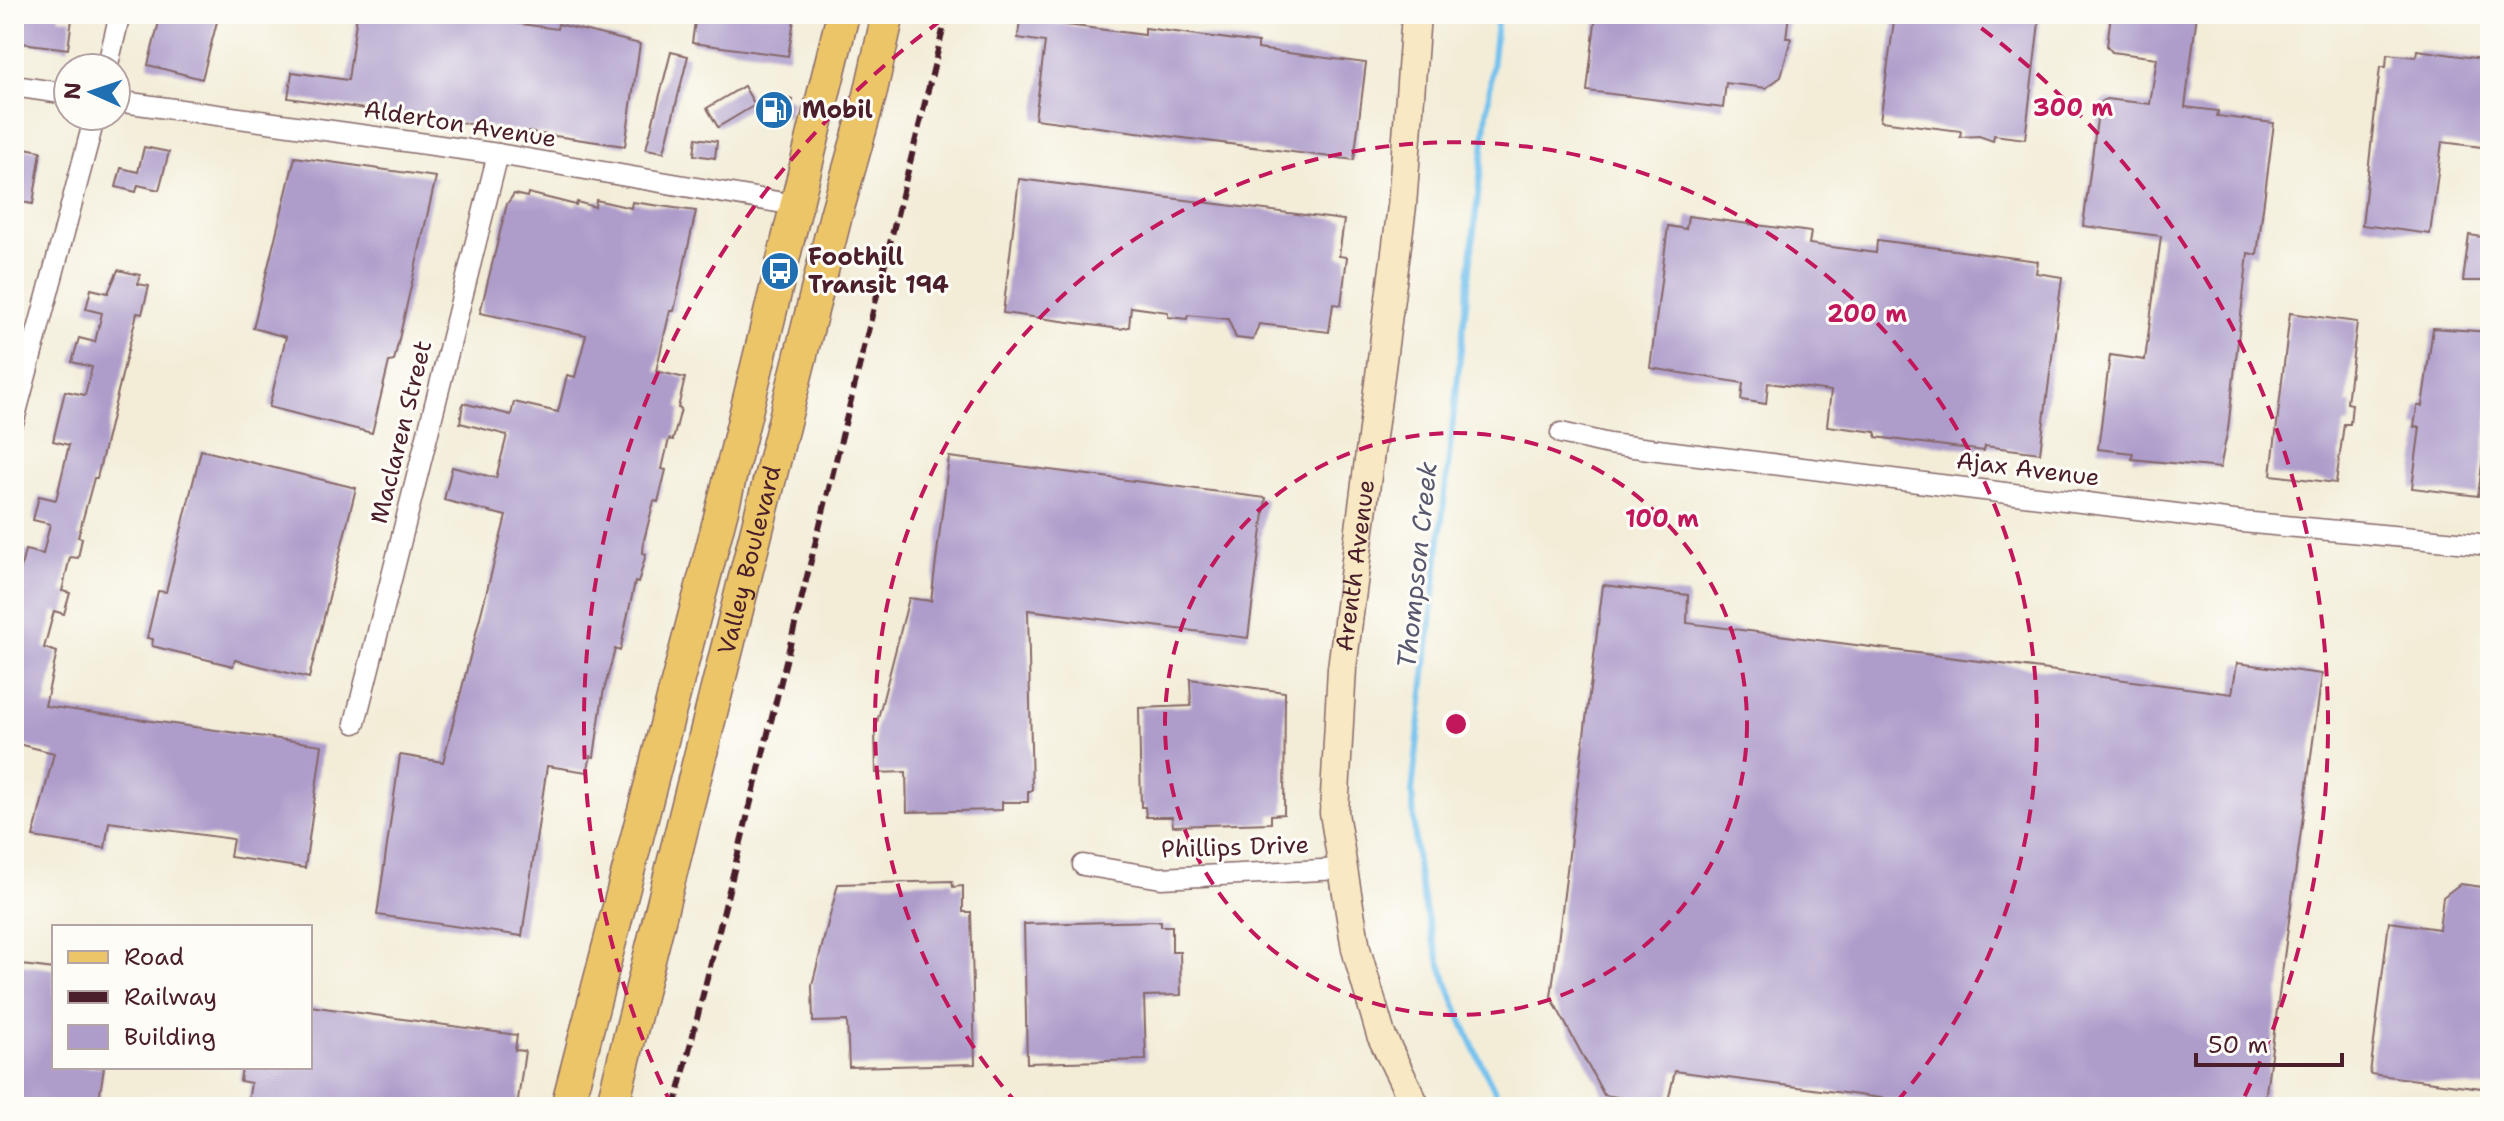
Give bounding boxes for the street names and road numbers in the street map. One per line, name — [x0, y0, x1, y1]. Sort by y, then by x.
street label: Alderton Avenue — [361, 93, 559, 155]
street label: Maclaren Street — [363, 337, 439, 527]
street label: Ajax Avenue — [1955, 444, 2101, 494]
street label: Valley Boulevard — [710, 462, 788, 658]
street label: Arenth Avenue — [1328, 478, 1382, 653]
street label: Phillips Drive — [1161, 828, 1309, 866]

